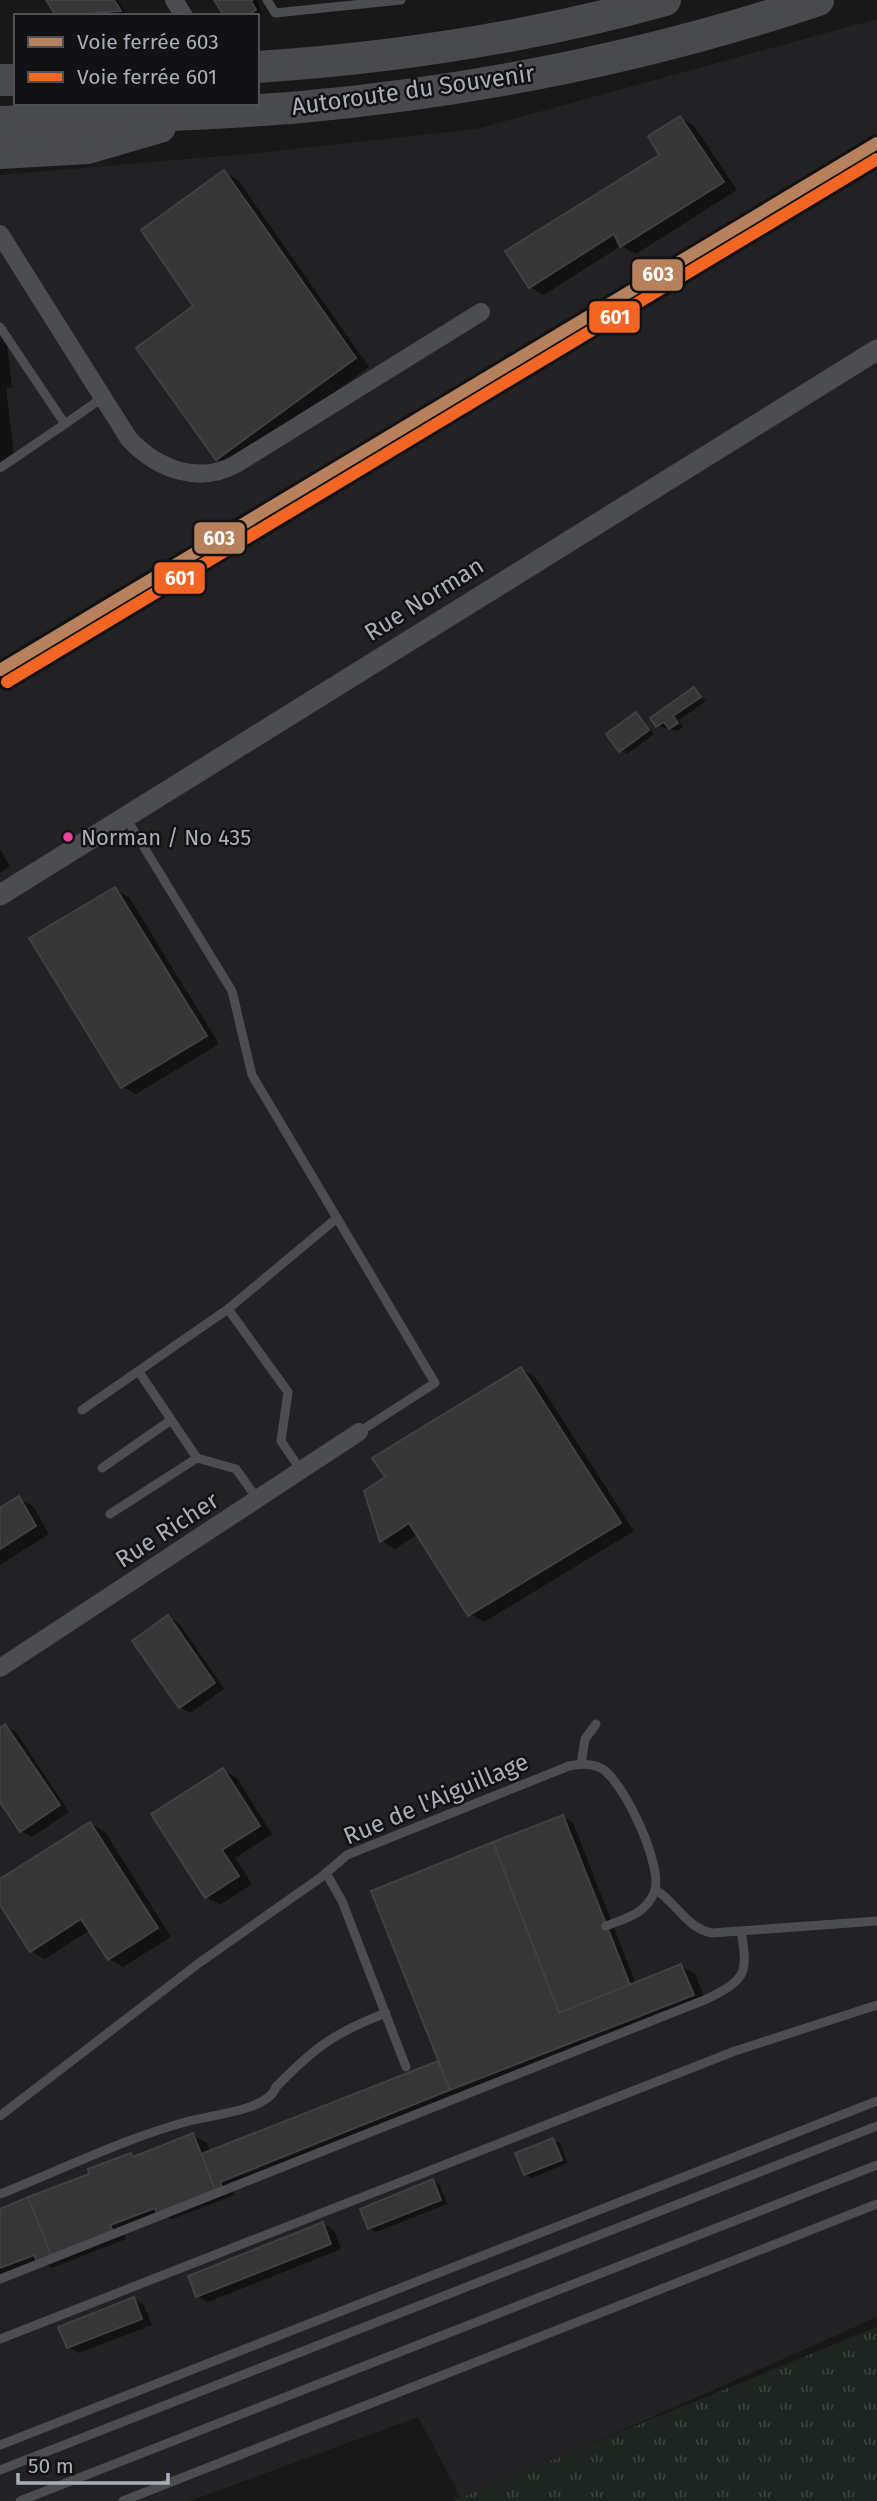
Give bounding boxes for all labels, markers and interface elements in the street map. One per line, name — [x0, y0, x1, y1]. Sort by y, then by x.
legend — [14, 14, 259, 105]
text: Voie ferrée 603 — [77, 29, 219, 55]
street label: Autoroute du Souvenir — [290, 59, 537, 121]
text: Voie ferrée 601 — [77, 64, 217, 90]
line badge: 603 — [631, 258, 684, 292]
text: 603 — [642, 263, 674, 286]
line badge: 601 — [588, 300, 641, 334]
text: 601 — [600, 306, 630, 329]
line badge: 603 — [193, 521, 246, 555]
text: 603 — [203, 527, 235, 550]
street label: Rue Norman — [359, 551, 489, 647]
line badge: 601 — [153, 561, 206, 595]
text: 601 — [165, 567, 195, 590]
place label: Norman / No 435 — [81, 824, 251, 851]
marker: Norman / No 435 — [61, 830, 75, 844]
street label: Rue Richer — [110, 1486, 224, 1574]
street label: Rue de l'Aiguillage — [339, 1747, 533, 1851]
scale bar — [18, 2442, 168, 2486]
text: 50 m — [28, 2453, 74, 2479]

